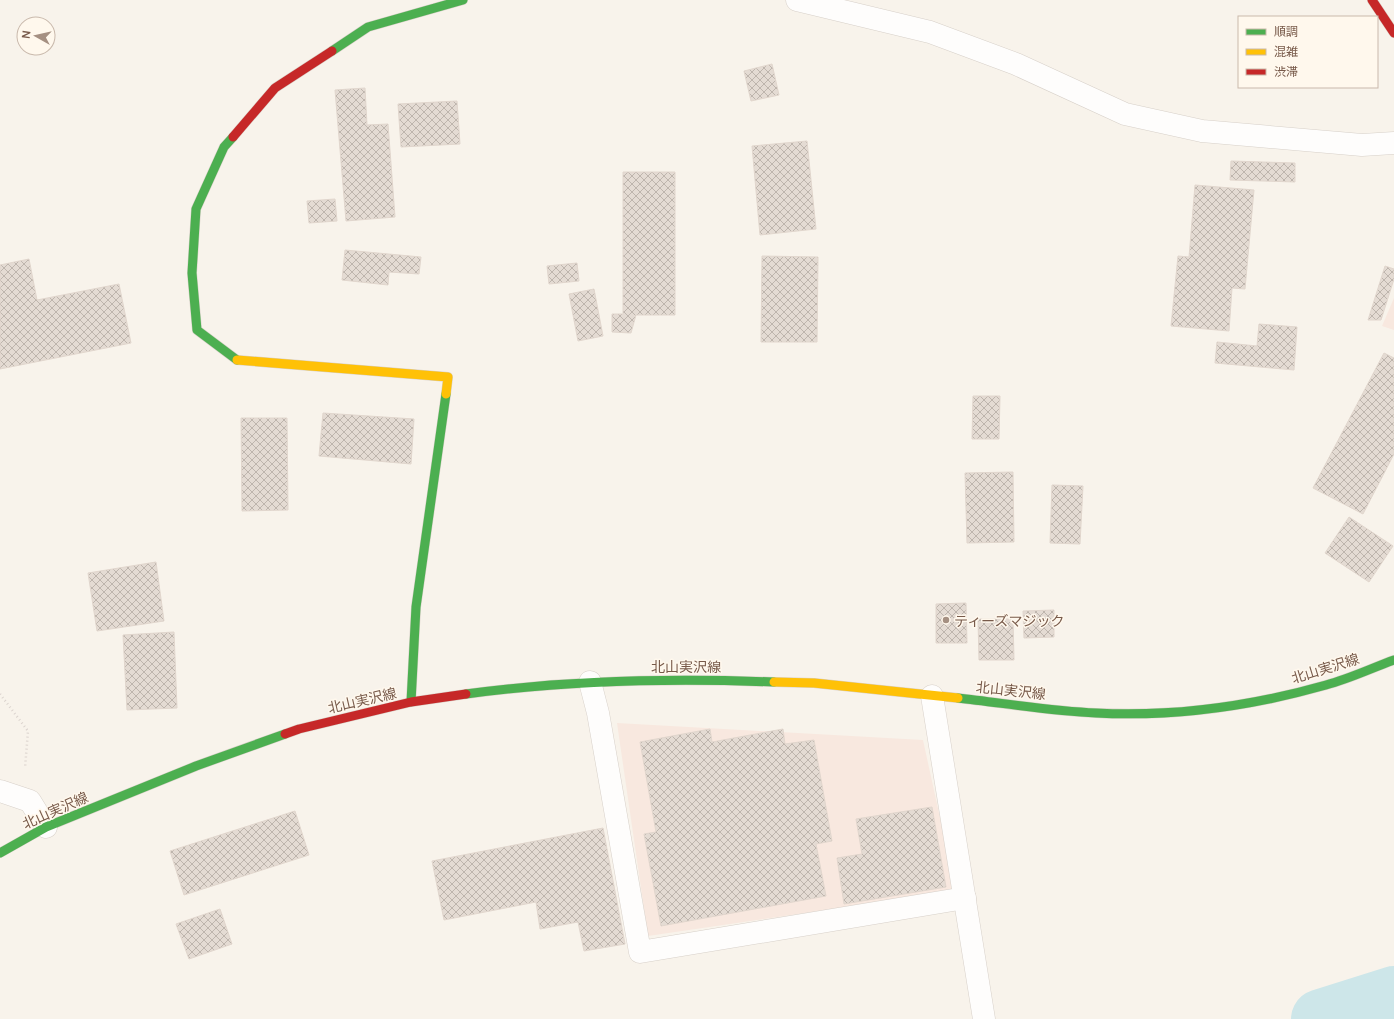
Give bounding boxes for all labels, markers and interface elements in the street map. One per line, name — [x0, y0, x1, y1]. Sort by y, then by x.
north arrow — [16, 16, 56, 56]
legend — [1238, 16, 1378, 88]
text: 順調 — [1274, 23, 1298, 40]
text: N — [18, 29, 34, 39]
text: 混雑 — [1274, 43, 1298, 60]
text: 渋滞 — [1274, 63, 1298, 80]
place label: ティーズマジック — [954, 611, 1064, 630]
marker: ティーズマジック — [941, 615, 951, 625]
street label: 北山実沢線 — [1289, 649, 1361, 687]
street label: 北山実沢線 — [651, 657, 721, 676]
street label: 北山実沢線 — [975, 677, 1047, 703]
street label: 北山実沢線 — [326, 683, 398, 717]
street label: 北山実沢線 — [19, 787, 91, 833]

